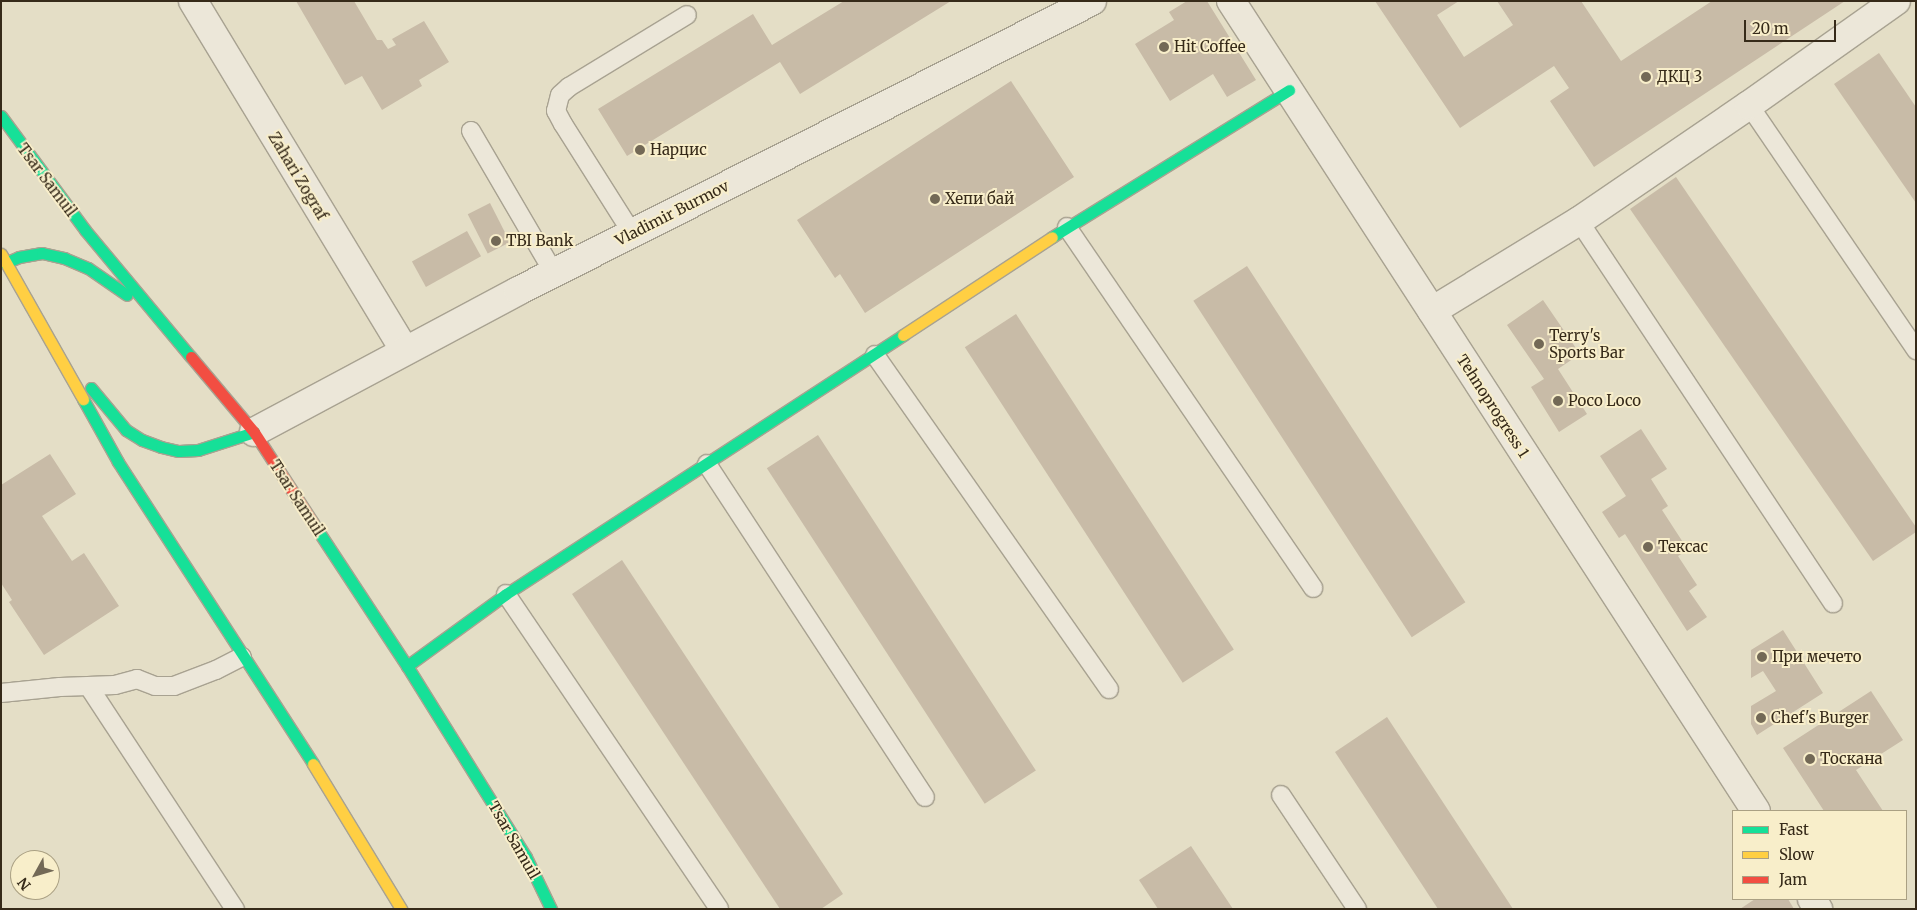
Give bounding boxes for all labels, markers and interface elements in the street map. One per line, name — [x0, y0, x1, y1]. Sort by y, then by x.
scale bar — [1747, 10, 1840, 42]
text: 20 m — [1752, 19, 1789, 38]
place label: Hit Coffee — [1174, 38, 1246, 56]
marker: Hit Coffee — [1158, 41, 1170, 53]
place label: ДКЦ 3 — [1657, 68, 1702, 86]
marker: ДКЦ 3 — [1639, 70, 1653, 84]
street label: Zahari Zograf — [265, 129, 331, 223]
street label: Tsar Samuil — [14, 140, 80, 220]
place label: Нарцис — [650, 141, 707, 159]
marker: Нарцис — [634, 144, 646, 156]
street label: Vladimir Burmov — [612, 177, 732, 249]
place label: Хепи бай — [945, 190, 1014, 208]
marker: Хепи бай — [929, 193, 941, 205]
place label: TBI Bank — [506, 232, 573, 250]
marker: TBI Bank — [490, 235, 502, 247]
place label: Terry's Sports Bar — [1549, 326, 1625, 361]
marker: Terry's Sports Bar — [1533, 338, 1545, 350]
street label: Tehnoprogress 1 — [1453, 351, 1533, 461]
place label: Poco Loco — [1568, 392, 1641, 410]
marker: Poco Loco — [1552, 395, 1564, 407]
street label: Tsar Samuil — [266, 457, 328, 539]
place label: Тексас — [1658, 538, 1708, 556]
marker: Тексас — [1642, 541, 1654, 553]
place label: При мечето — [1772, 648, 1862, 666]
marker: При мечето — [1756, 651, 1768, 663]
place label: Chef's Burger — [1771, 709, 1869, 727]
marker: Chef's Burger — [1755, 712, 1767, 724]
place label: Тоскана — [1820, 750, 1882, 768]
marker: Тоскана — [1804, 753, 1816, 765]
street label: Tsar Samuil — [485, 798, 543, 882]
legend — [1732, 810, 1907, 900]
text: Fast — [1779, 820, 1809, 839]
text: Slow — [1779, 845, 1814, 864]
north arrow — [10, 850, 60, 900]
text: Jam — [1779, 870, 1807, 889]
text: N — [14, 874, 35, 894]

